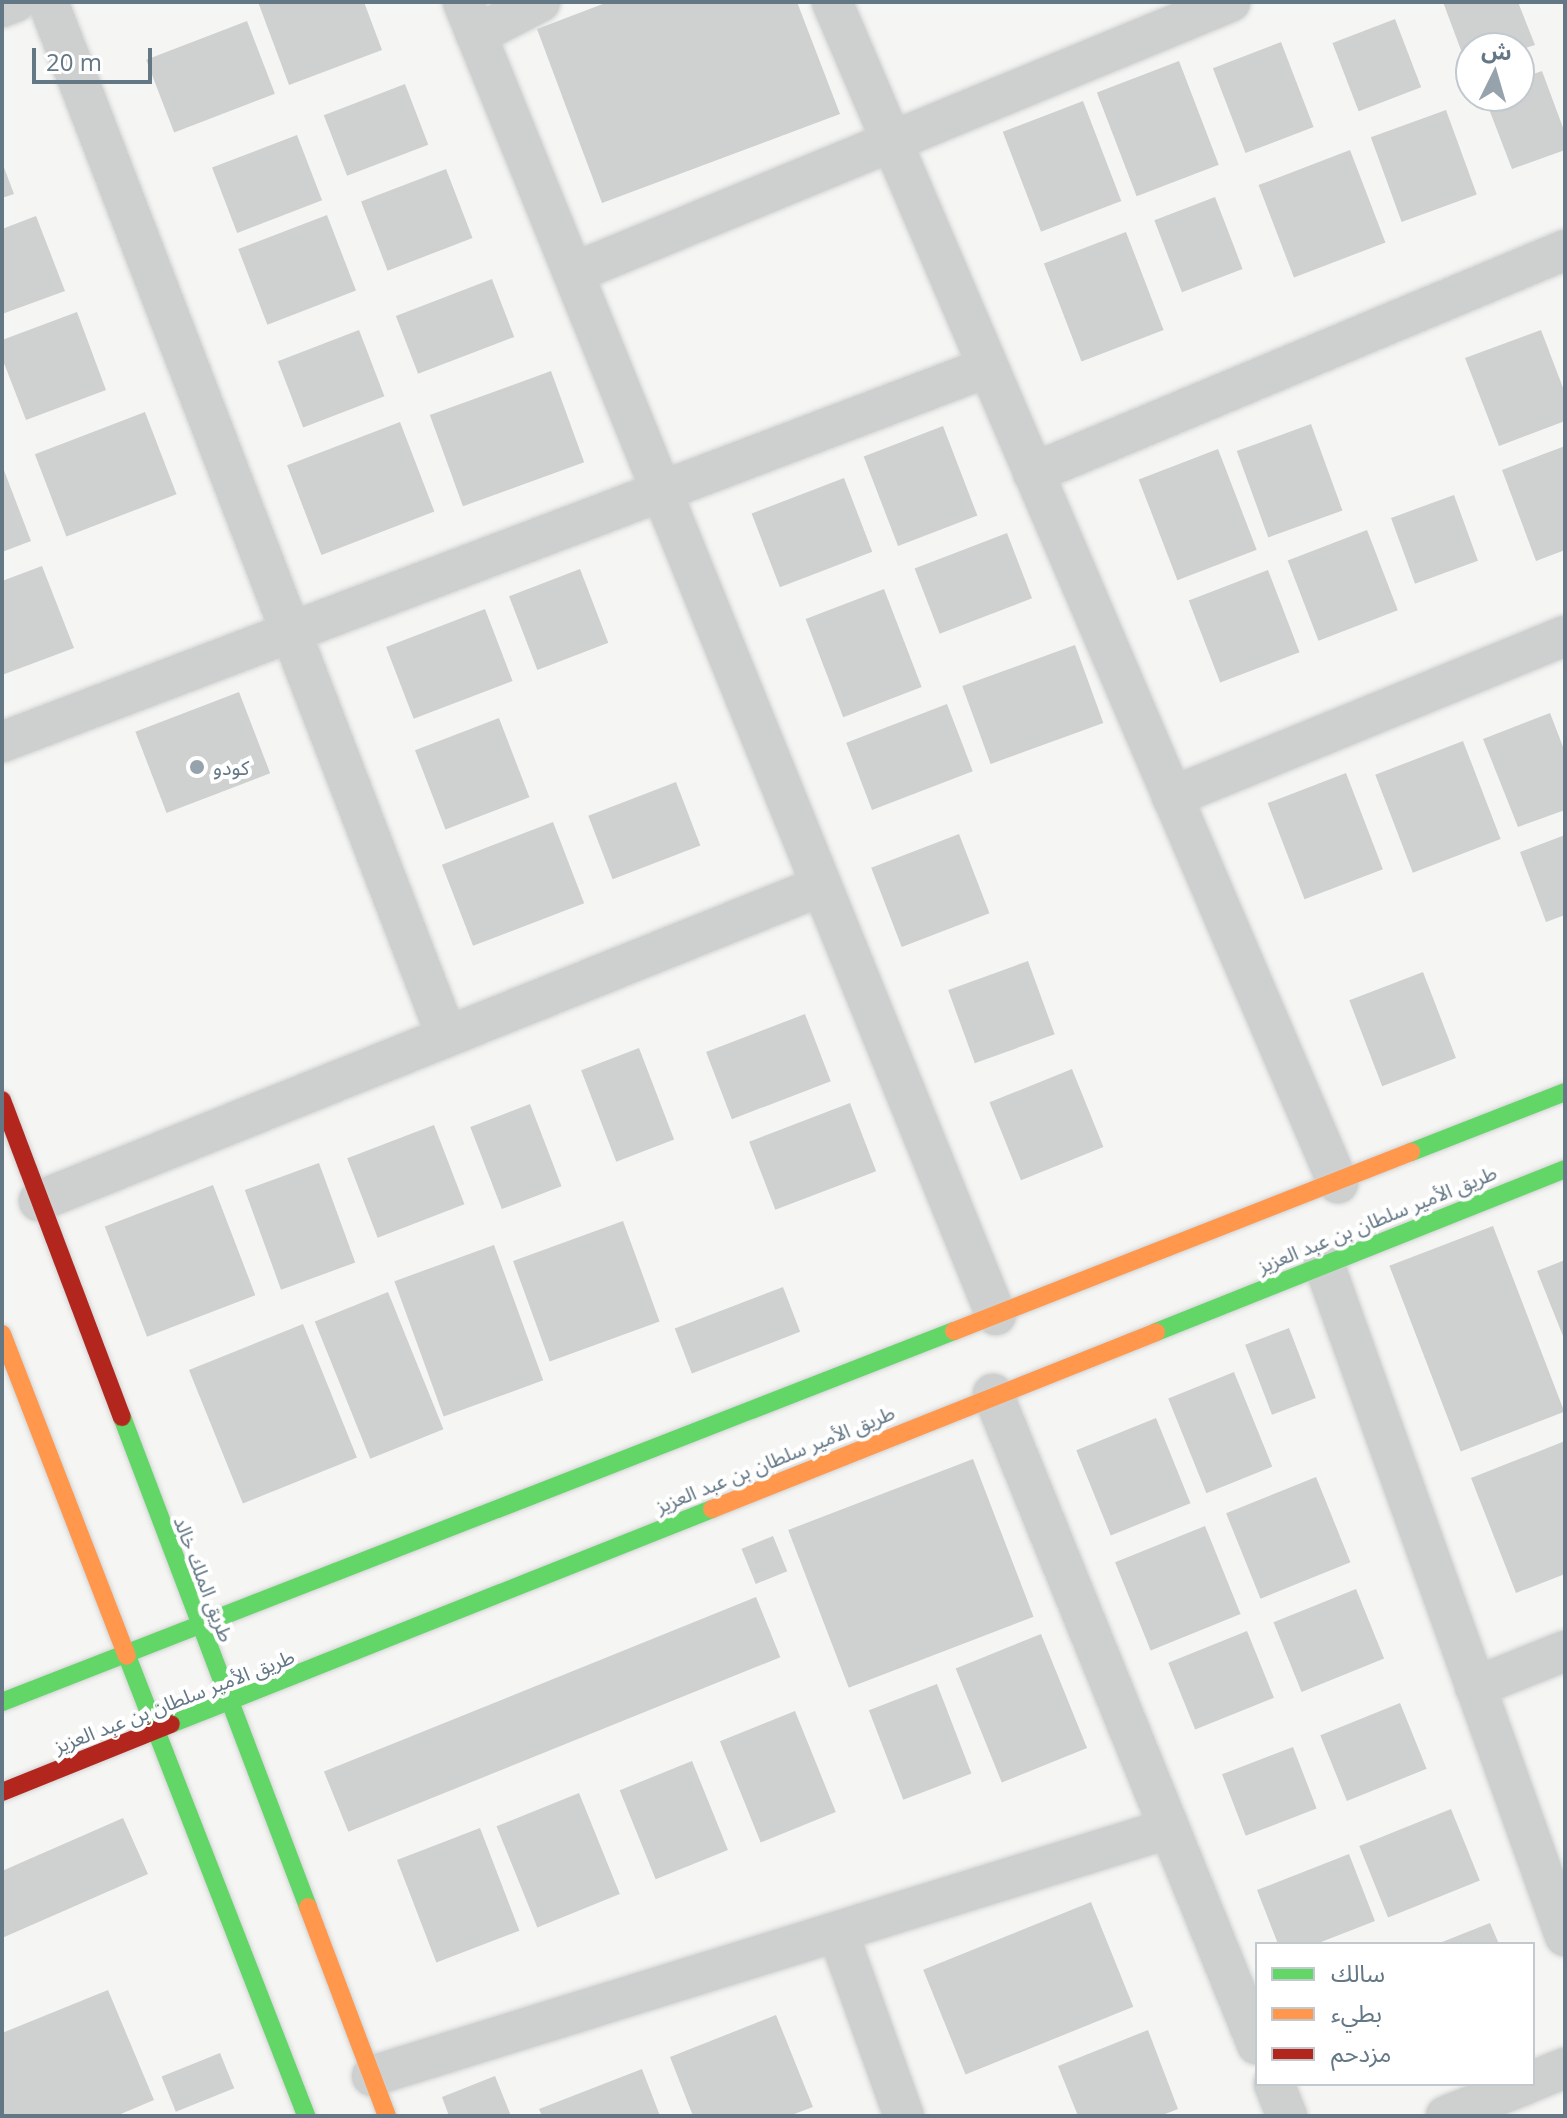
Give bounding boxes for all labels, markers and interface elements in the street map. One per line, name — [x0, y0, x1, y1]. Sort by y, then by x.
scale bar — [36, 32, 156, 82]
north arrow — [1455, 32, 1535, 112]
text: ش — [1481, 34, 1513, 66]
text: 20 m — [46, 45, 102, 78]
place label: كودو — [213, 755, 249, 779]
marker: كودو — [188, 758, 206, 776]
street label: طريق الأمير سلطان بن عبد العزيز — [1254, 1160, 1500, 1278]
street label: طريق الأمير سلطان بن عبد العزيز — [652, 1400, 898, 1518]
street label: طريق الملك خالد — [169, 1513, 239, 1645]
street label: طريق الأمير سلطان بن عبد العزيز — [50, 1644, 298, 1758]
legend — [1255, 1942, 1535, 2086]
text: سالك — [1331, 1956, 1385, 1989]
text: بطيء — [1331, 1996, 1382, 2029]
text: مزدحم — [1331, 2036, 1391, 2069]

